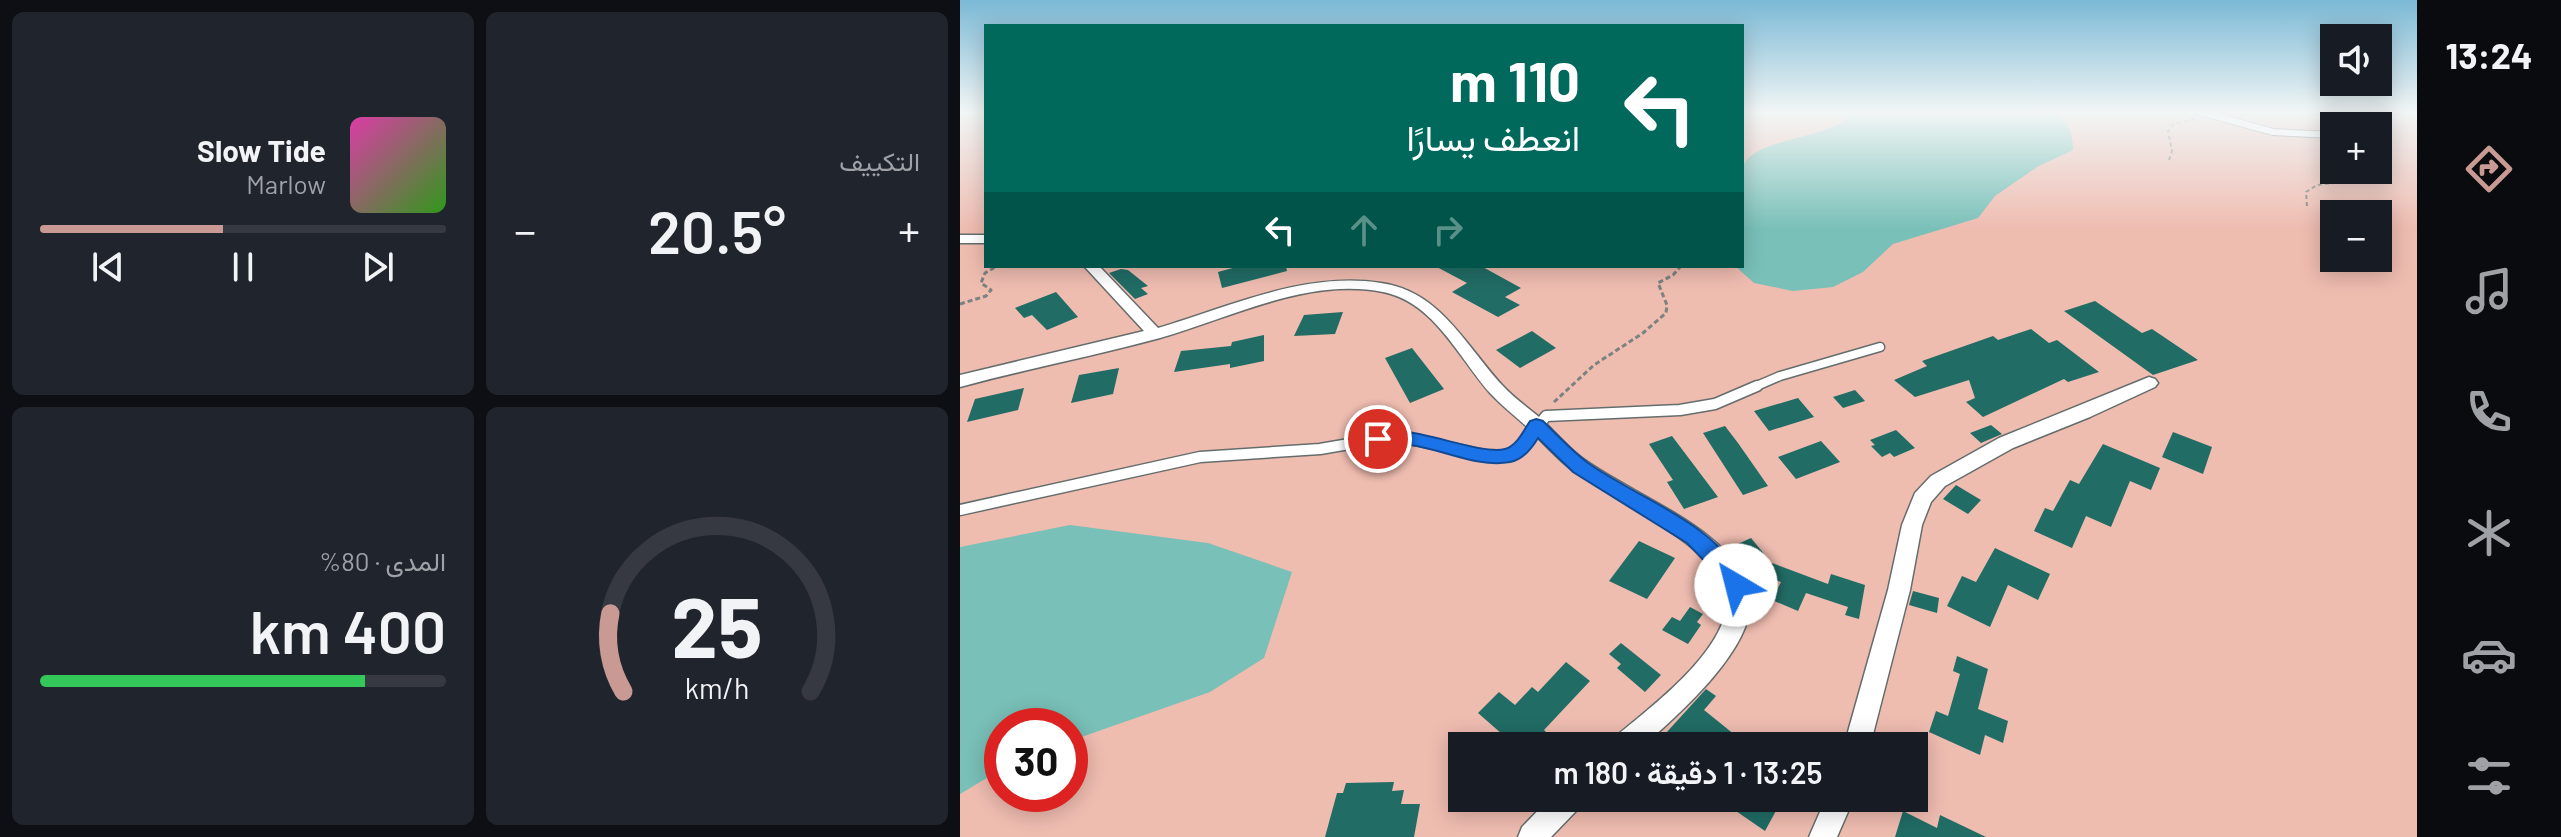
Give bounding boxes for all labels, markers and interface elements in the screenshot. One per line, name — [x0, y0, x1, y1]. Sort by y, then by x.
map controls — [2320, 24, 2392, 272]
button: sound — [2320, 24, 2392, 96]
text: 13:24 — [2445, 33, 2533, 76]
text: 110 m — [1450, 46, 1580, 113]
icon: left — [1608, 56, 1712, 160]
button: + — [2320, 112, 2392, 184]
text: انعطف يسارًا — [1407, 115, 1580, 158]
text: Slow Tide — [197, 132, 326, 168]
icon: directions — [2461, 141, 2517, 197]
text: التكييف — [839, 145, 920, 176]
text: Marlow — [246, 168, 326, 199]
text: 20.5° — [648, 194, 786, 266]
button: − — [2320, 200, 2392, 272]
text: − — [514, 203, 536, 256]
text: + — [898, 203, 920, 256]
icon: left — [1258, 208, 1302, 252]
icon: ahead — [1342, 208, 1386, 252]
icon: right — [1426, 208, 1470, 252]
icon: previous — [86, 245, 130, 289]
icon: pause — [221, 245, 265, 289]
icon: next — [356, 245, 400, 289]
icon: music — [2461, 263, 2517, 319]
icon: phone — [2461, 384, 2517, 440]
pin — [1344, 405, 1412, 473]
icon: arrive — [1356, 417, 1400, 461]
icon: climate — [2461, 505, 2517, 561]
position arrow — [1694, 543, 1778, 627]
text: المدى · 80% — [319, 545, 446, 576]
text: 25 — [671, 574, 763, 674]
text: 400 km — [250, 594, 446, 666]
icon: car — [2461, 627, 2517, 683]
text: km/h — [685, 670, 749, 705]
speed limit sign: 30 — [984, 708, 1088, 812]
icon: filters — [2461, 748, 2517, 804]
text: 13:25 · 1 دقيقة · 180 m — [1554, 754, 1822, 790]

